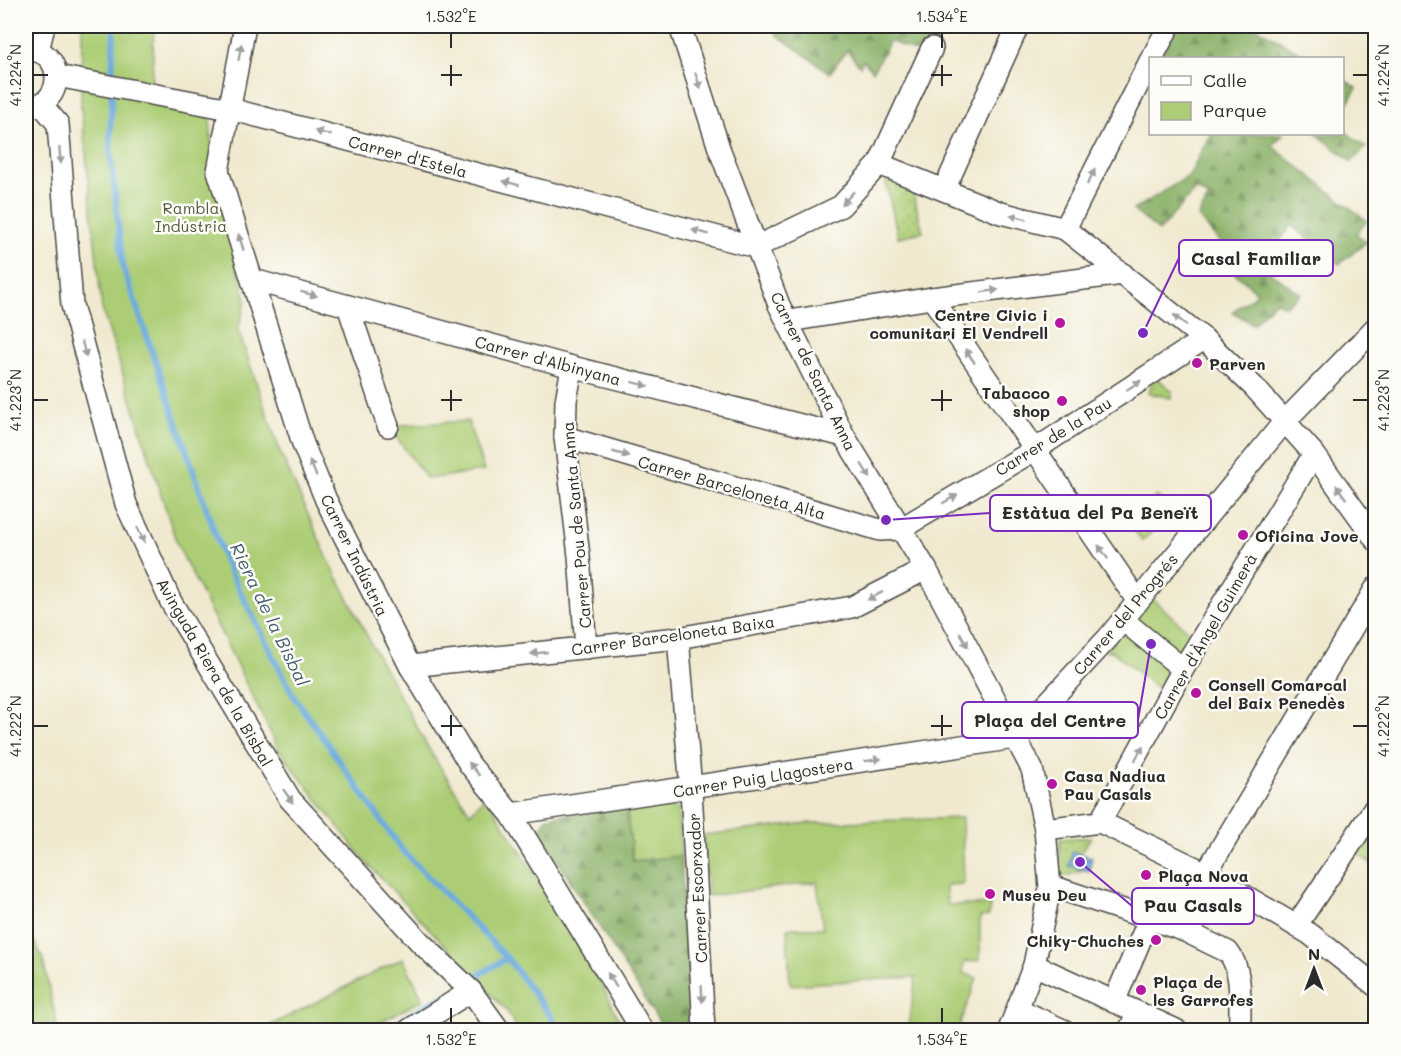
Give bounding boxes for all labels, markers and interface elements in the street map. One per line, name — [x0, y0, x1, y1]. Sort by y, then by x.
text: 1.532°E — [425, 6, 477, 26]
text: 1.534°E — [916, 6, 968, 26]
one-way arrow — [236, 43, 245, 62]
text: 41.224°N — [5, 44, 25, 106]
text: 41.224°N — [1373, 44, 1393, 106]
legend — [1149, 57, 1344, 135]
text: Calle — [1203, 68, 1247, 92]
one-way arrow — [693, 72, 703, 90]
text: Parque — [1203, 98, 1267, 122]
one-way arrow — [313, 128, 332, 138]
street label: Carrer d'Estela — [346, 130, 470, 182]
one-way arrow — [56, 147, 65, 166]
one-way arrow — [1086, 168, 1096, 185]
one-way arrow — [502, 177, 520, 187]
one-way arrow — [842, 190, 855, 205]
park label: Rambla Indústria — [155, 197, 227, 236]
one-way arrow — [1009, 212, 1027, 222]
one-way arrow — [691, 227, 709, 237]
one-way arrow — [236, 233, 245, 251]
callout: Casal Familiar — [1179, 240, 1333, 276]
text: Casal Familiar — [1191, 246, 1321, 270]
one-way arrow — [981, 286, 1000, 296]
street label: Carrer de Santa Anna — [766, 288, 862, 454]
one-way arrow — [300, 290, 319, 300]
place label: Centre Civic i comunitari El Vendrell — [870, 304, 1048, 343]
one-way arrow — [1173, 314, 1188, 327]
marker: Centre Civic i comunitari El Vendrell — [1053, 316, 1067, 330]
street label: Carrer d'Albinyana — [473, 330, 623, 390]
one-way arrow — [79, 340, 89, 358]
one-way arrow — [965, 348, 976, 364]
place label: Parven — [1209, 353, 1265, 374]
marker: Parven — [1190, 356, 1204, 370]
text: 41.223°N — [5, 369, 25, 431]
text: 41.223°N — [1373, 369, 1393, 431]
one-way arrow — [630, 379, 649, 389]
one-way arrow — [1126, 380, 1142, 391]
place label: Tabacco shop — [982, 382, 1050, 421]
street label: Carrer de la Pau — [991, 392, 1115, 480]
marker: Tabacco shop — [1055, 394, 1069, 408]
street label: Carrer Pou de Santa Anna — [556, 421, 596, 629]
one-way arrow — [612, 450, 630, 459]
street label: Carrer Barceloneta Alta — [636, 450, 828, 524]
one-way arrow — [308, 458, 318, 476]
one-way arrow — [860, 463, 871, 479]
one-way arrow — [1336, 485, 1348, 500]
street label: Carrer Indústria — [316, 491, 394, 619]
one-way arrow — [942, 494, 959, 504]
callout: Estàtua del Pa Beneït — [990, 495, 1211, 531]
text: Estàtua del Pa Beneït — [1002, 500, 1198, 524]
place label: Oficina Jove — [1255, 525, 1358, 546]
one-way arrow — [136, 527, 145, 544]
marker: Oficina Jove — [1236, 528, 1250, 542]
water label: Riera de la Bisbal — [225, 538, 315, 690]
one-way arrow — [1098, 544, 1109, 560]
street label: Carrer del Progrés — [1068, 549, 1182, 679]
street label: Carrer d'Àngel Guimerà — [1149, 549, 1261, 723]
street label: Avinguda Riera de la Bisbal — [152, 574, 278, 770]
one-way arrow — [866, 591, 883, 601]
street label: Carrer Barceloneta Baixa — [570, 610, 776, 660]
one-way arrow — [959, 631, 969, 648]
one-way arrow — [529, 648, 548, 658]
place label: Consell Comarcal del Baix Penedès — [1208, 674, 1347, 713]
marker: Consell Comarcal del Baix Penedès — [1189, 686, 1203, 700]
text: 41.222°N — [5, 695, 25, 757]
text: 41.222°N — [1373, 695, 1393, 757]
callout: Plaça del Centre — [962, 702, 1138, 738]
text: Plaça del Centre — [974, 708, 1127, 732]
one-way arrow — [1134, 744, 1144, 761]
street label: Carrer Puig Llagostera — [671, 752, 855, 802]
one-way arrow — [864, 755, 883, 764]
one-way arrow — [468, 761, 480, 776]
place label: Casa Nadiua Pau Casals — [1064, 765, 1166, 804]
marker: Casa Nadiua Pau Casals — [1045, 777, 1059, 791]
one-way arrow — [282, 787, 294, 803]
street label: Carrer Escorxador — [683, 812, 711, 964]
place label: Plaça Nova — [1158, 865, 1249, 886]
marker: Plaça Nova — [1139, 868, 1153, 882]
place label: Museu Deu — [1002, 884, 1087, 905]
marker: Museu Deu — [983, 887, 997, 901]
callout: Pau Casals — [1132, 888, 1254, 924]
text: Pau Casals — [1144, 893, 1242, 917]
place label: Chiky-Chuches — [1027, 930, 1144, 951]
marker: Chiky-Chuches — [1149, 933, 1163, 947]
north arrow — [1284, 939, 1344, 999]
text: N — [1308, 943, 1320, 964]
place label: Plaça de les Garrofes — [1153, 971, 1254, 1010]
one-way arrow — [607, 972, 618, 988]
marker: Plaça de les Garrofes — [1134, 983, 1148, 997]
one-way arrow — [698, 984, 707, 1003]
text: 1.532°E — [425, 1029, 477, 1049]
text: 1.534°E — [916, 1029, 968, 1049]

